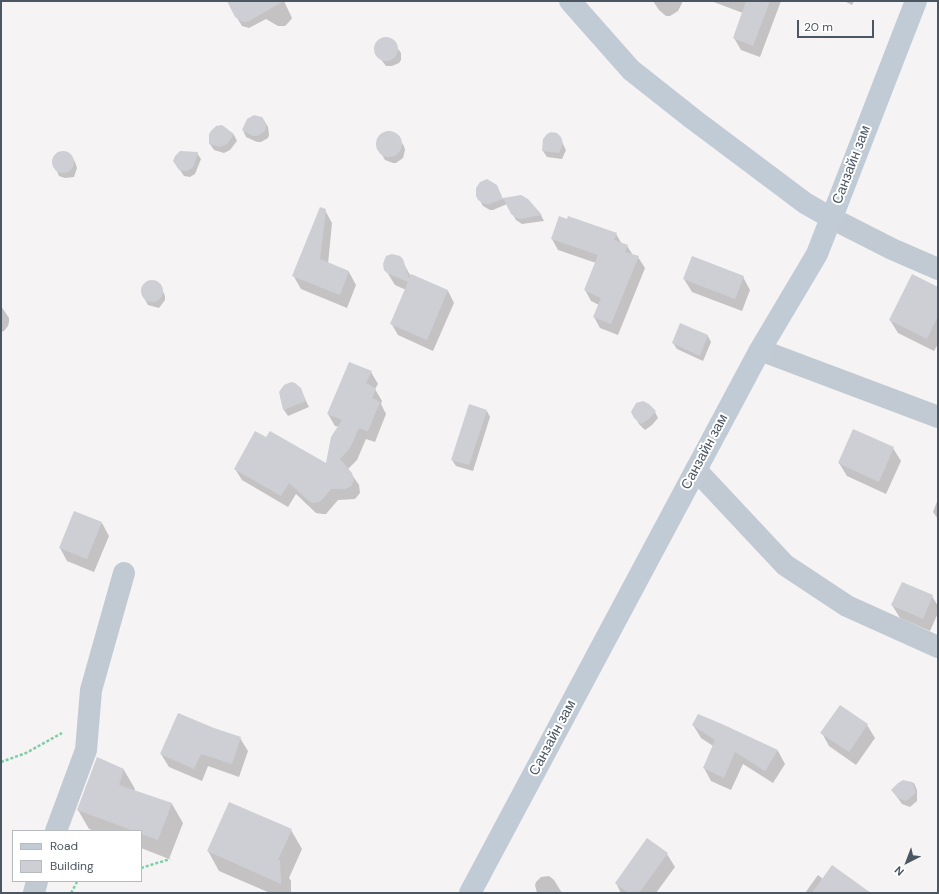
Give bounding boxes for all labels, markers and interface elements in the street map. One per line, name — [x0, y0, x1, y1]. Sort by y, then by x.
scale bar — [799, 12, 876, 38]
text: 20 m — [804, 19, 833, 35]
street label: Санзайн зам — [829, 123, 875, 207]
street label: Санзайн зам — [678, 411, 732, 493]
street label: Санзайн зам — [526, 697, 580, 779]
legend — [12, 830, 142, 882]
text: Road — [50, 838, 78, 854]
north arrow — [887, 842, 927, 882]
text: Building — [50, 858, 94, 874]
text: N — [891, 863, 907, 879]

